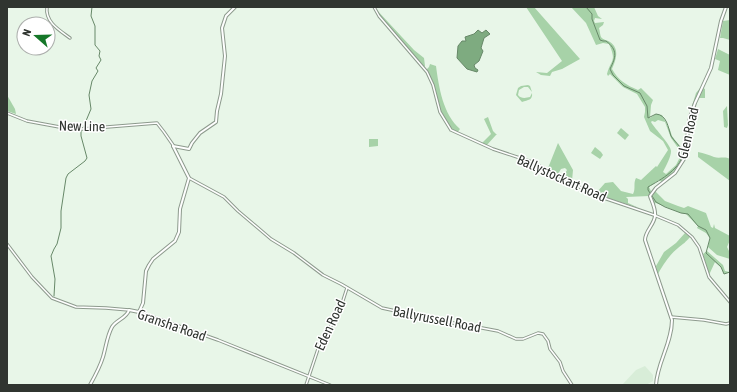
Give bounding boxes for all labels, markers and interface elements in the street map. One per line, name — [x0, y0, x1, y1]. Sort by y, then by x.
north arrow — [16, 16, 56, 56]
text: N — [20, 27, 33, 38]
street label: Glen Road — [674, 105, 702, 161]
street label: New Line — [59, 118, 105, 134]
street label: Ballystockart Road — [515, 151, 609, 205]
street label: Eden Road — [311, 297, 349, 353]
street label: Ballyrussell Road — [392, 303, 482, 335]
street label: Gransha Road — [136, 306, 208, 344]

